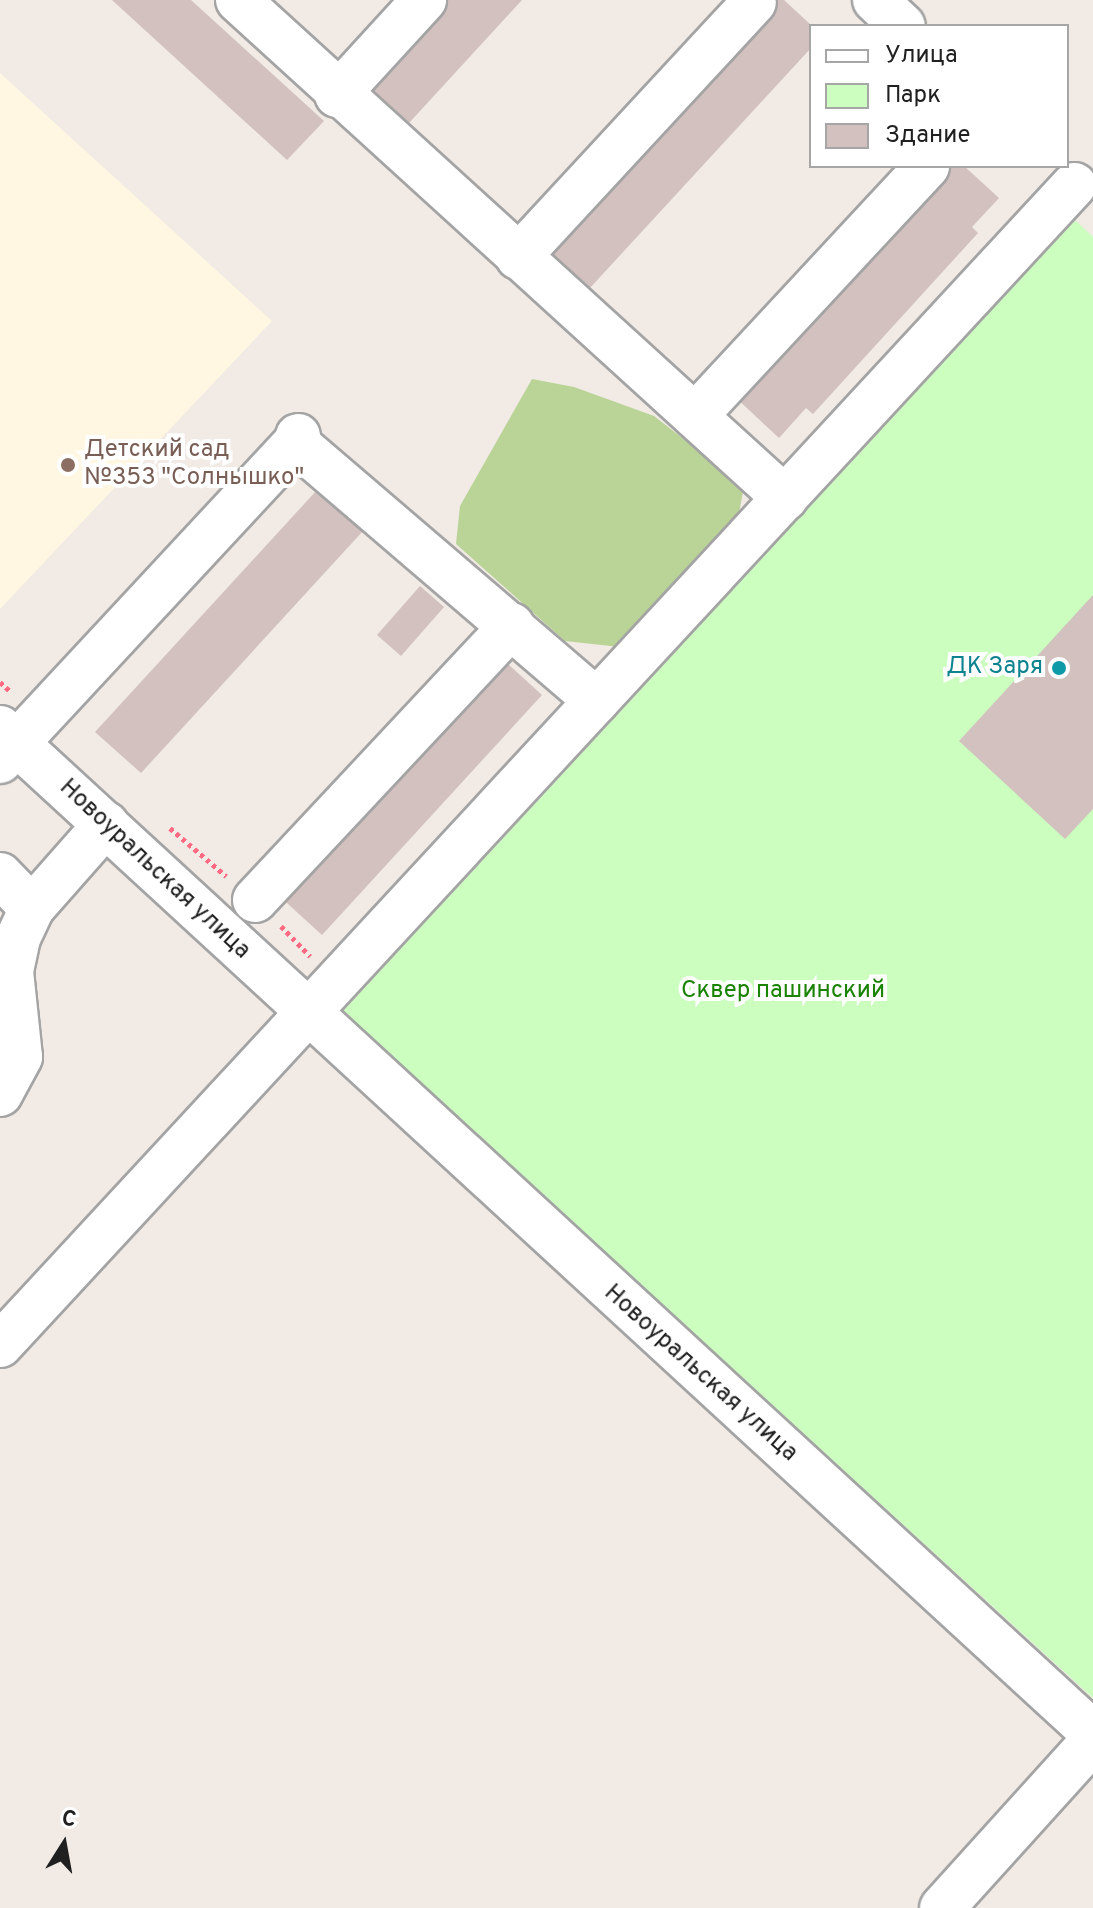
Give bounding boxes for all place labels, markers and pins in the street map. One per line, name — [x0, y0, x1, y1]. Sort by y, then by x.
place label: Детский сад №353 "Солнышко" — [84, 437, 304, 493]
marker: Детский сад №353 "Солнышко" — [59, 456, 77, 474]
place label: ДК Заря — [946, 654, 1043, 682]
marker: ДК Заря — [1050, 659, 1068, 677]

